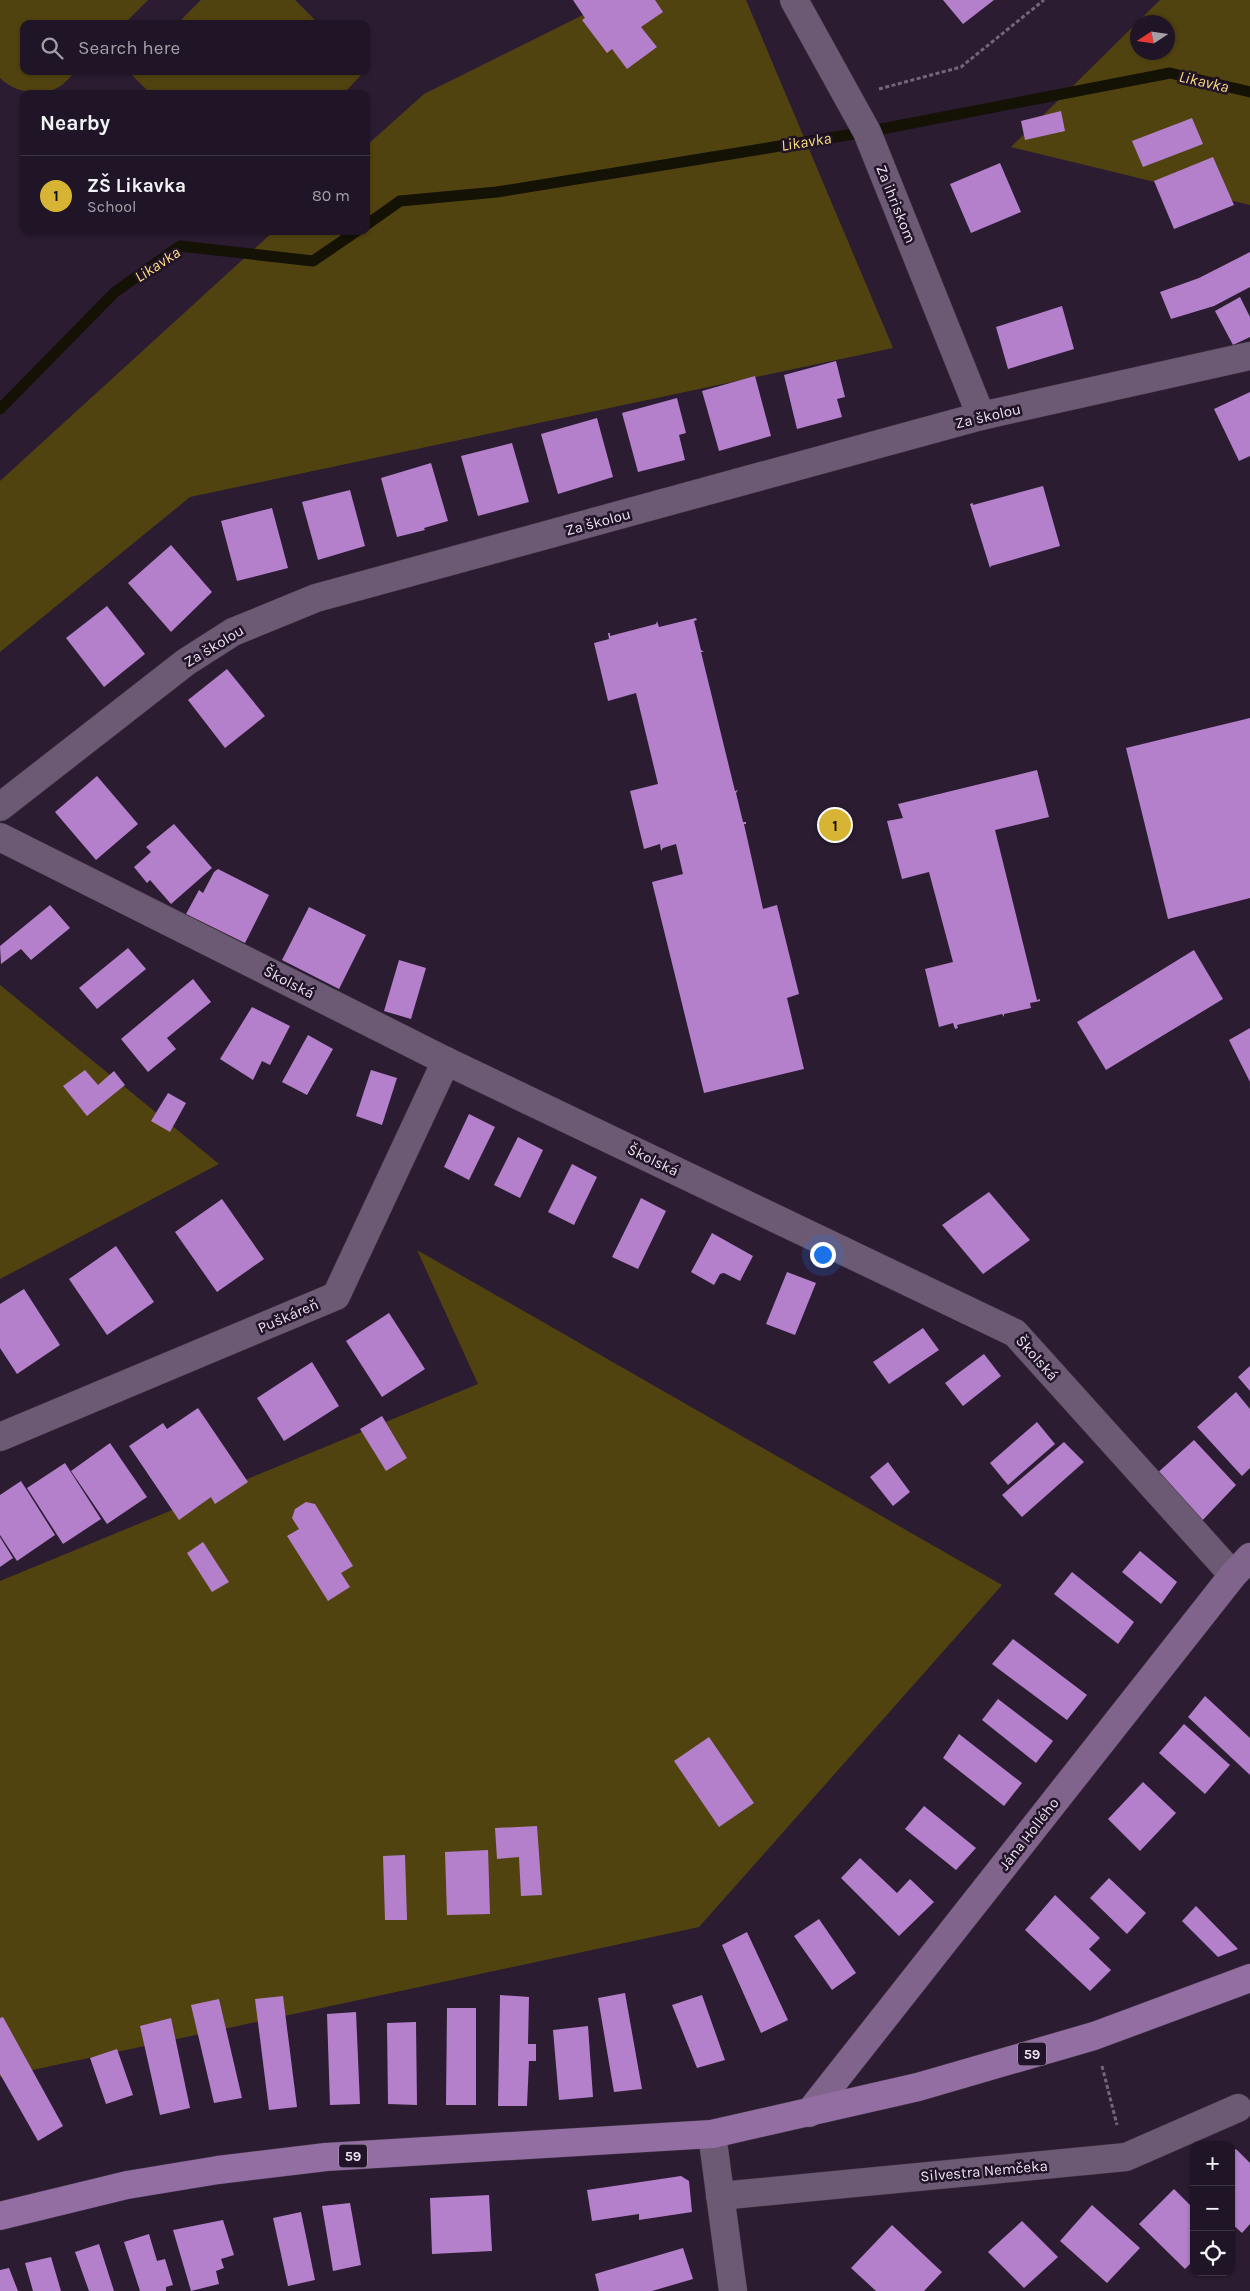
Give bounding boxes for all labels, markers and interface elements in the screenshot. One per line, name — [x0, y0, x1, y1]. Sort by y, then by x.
north arrow — [1130, 15, 1175, 60]
search box — [20, 20, 370, 75]
icon: search — [38, 34, 66, 62]
text: Search here — [78, 37, 180, 59]
water label: Likavka — [1177, 67, 1231, 96]
text: Nearby — [40, 111, 110, 135]
water label: Likavka — [780, 128, 833, 155]
street label: Za ihriskom — [872, 162, 920, 246]
text: ZŠ Likavka — [87, 175, 186, 197]
text: 1 — [53, 186, 59, 205]
text: 80 m — [312, 186, 350, 205]
text: School — [87, 197, 137, 216]
water label: Likavka — [131, 243, 184, 286]
street label: Za školou — [953, 400, 1023, 432]
street label: Za školou — [563, 505, 633, 539]
street label: Za školou — [181, 621, 247, 671]
pin: 1 — [819, 806, 851, 844]
street label: Školská — [261, 962, 317, 1002]
street label: Školská — [625, 1140, 681, 1180]
your location — [810, 1242, 836, 1268]
street label: Puškáreň — [255, 1295, 321, 1337]
street label: Školská — [1012, 1332, 1062, 1384]
street label: Jána Hollého — [995, 1794, 1063, 1874]
road number: 59 — [1018, 2042, 1046, 2066]
map controls — [1190, 2141, 1235, 2276]
button: + — [1190, 2141, 1235, 2186]
road number: 59 — [339, 2144, 367, 2168]
street label: Silvestra Nemčeka — [920, 2156, 1048, 2186]
button: − — [1190, 2186, 1235, 2231]
button: locate — [1190, 2231, 1235, 2276]

